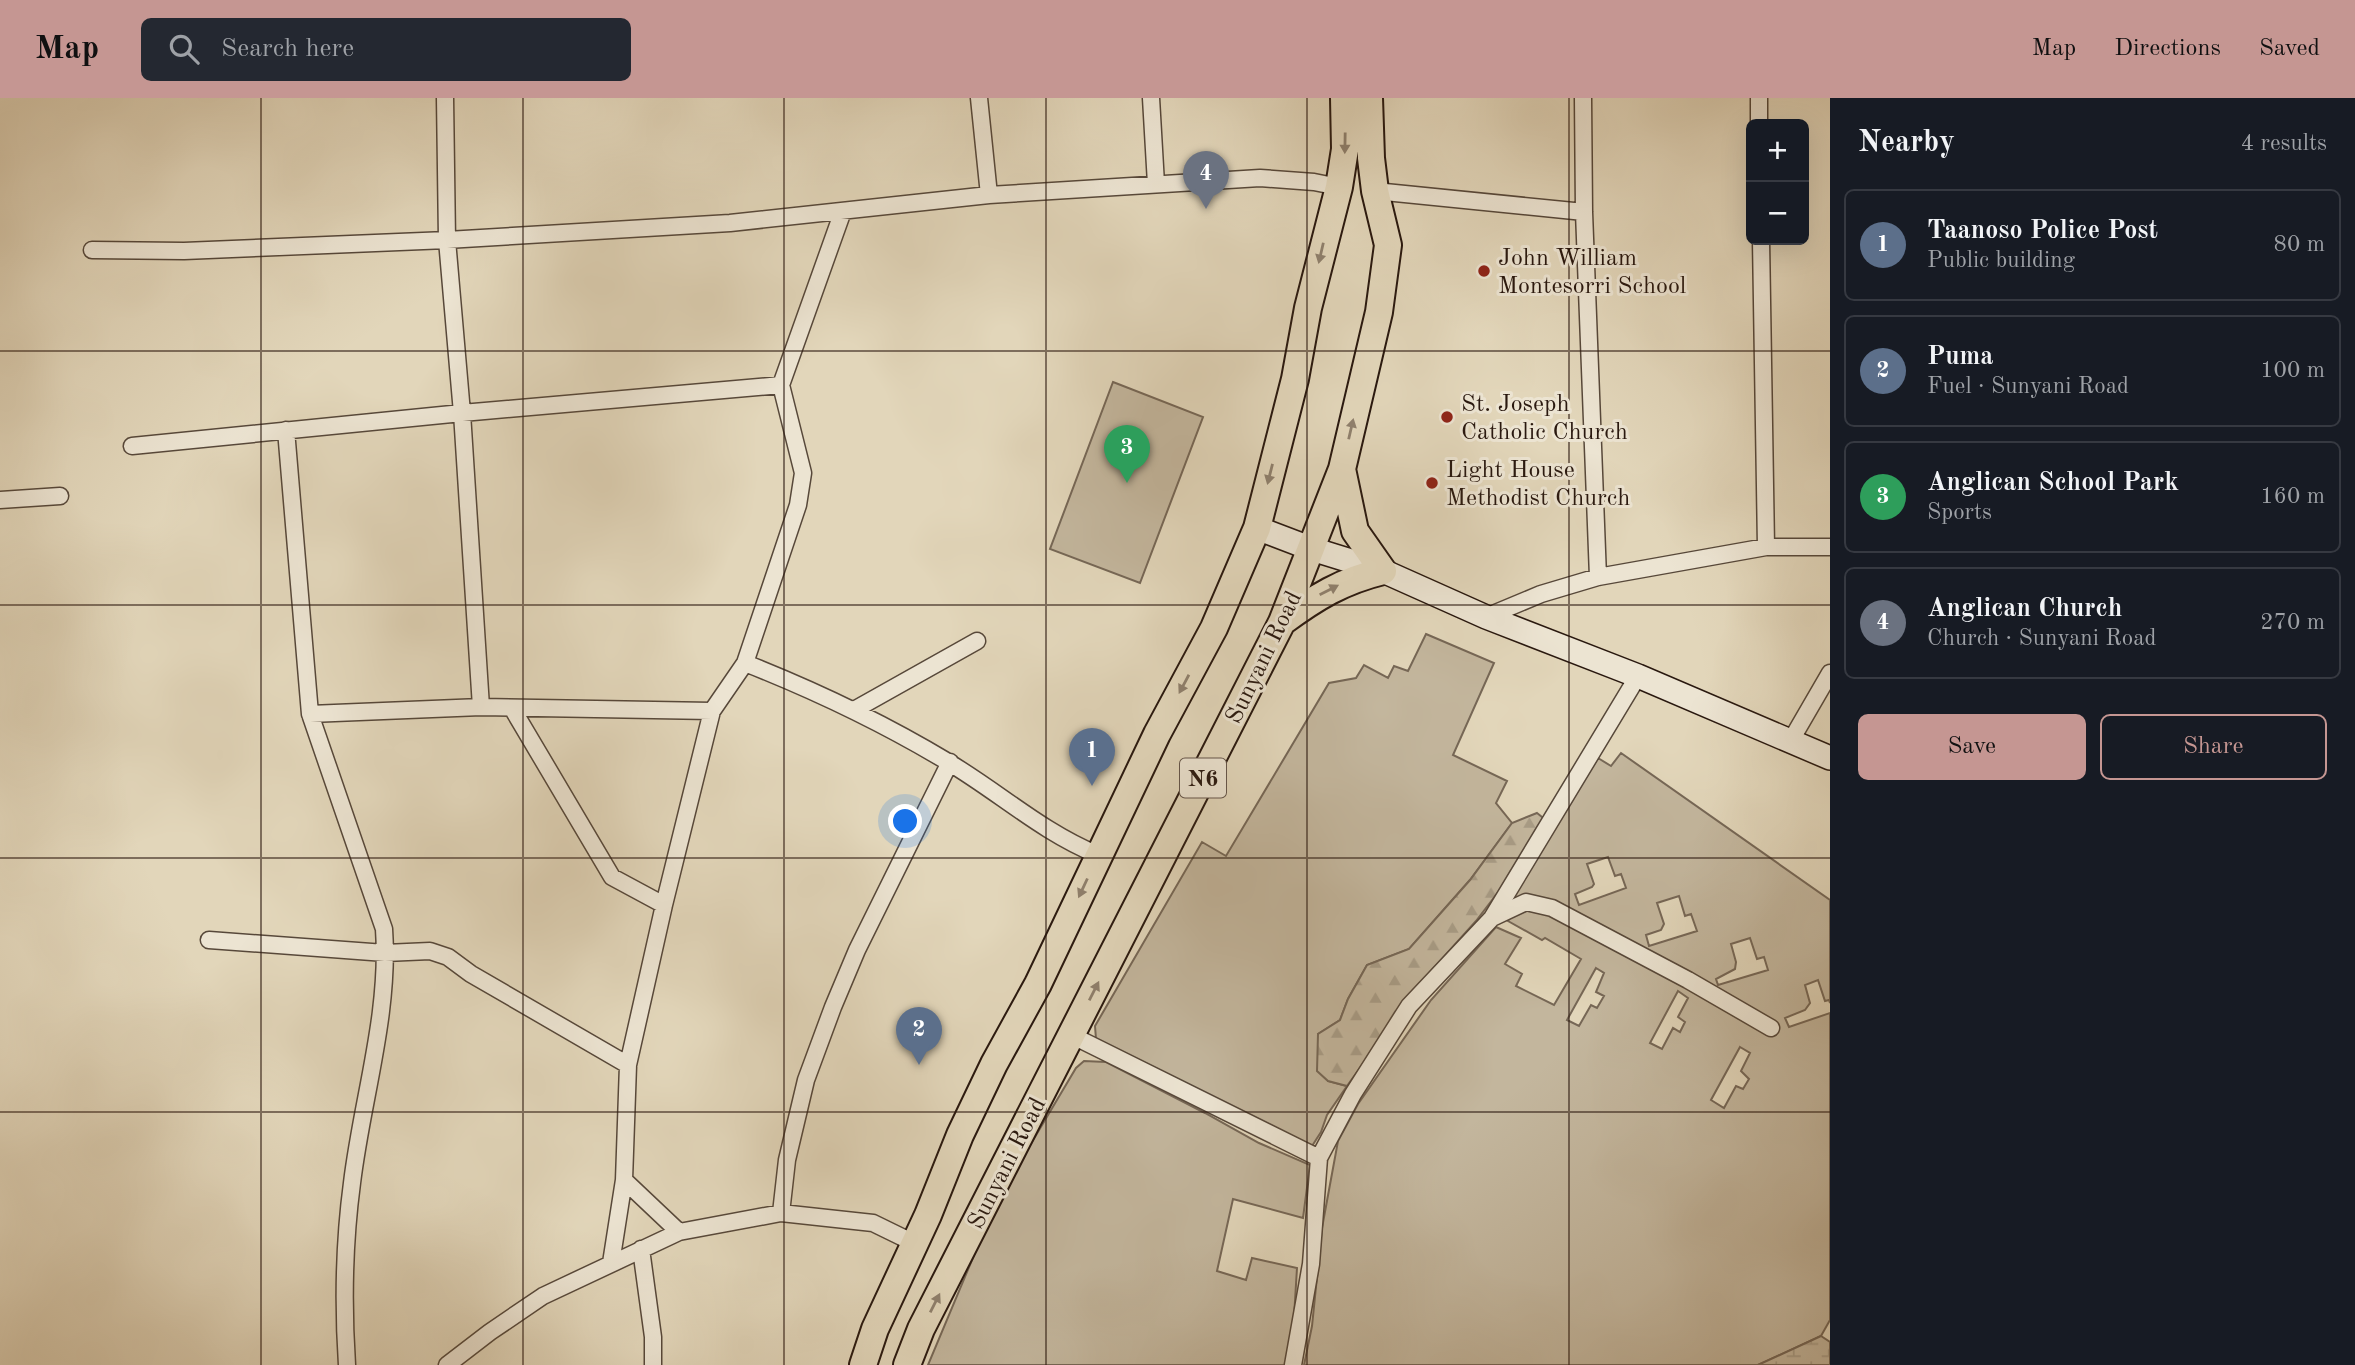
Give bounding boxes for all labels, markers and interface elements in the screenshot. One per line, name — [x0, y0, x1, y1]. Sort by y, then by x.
search box — [141, 18, 631, 81]
icon: search — [165, 30, 203, 68]
text: Map — [35, 33, 99, 66]
text: Search here — [221, 36, 354, 62]
text: Map — [2032, 37, 2076, 61]
text: Directions — [2114, 37, 2221, 61]
text: Saved — [2259, 37, 2320, 61]
map controls — [1746, 119, 1809, 245]
button: + — [1746, 119, 1809, 182]
text: Nearby — [1858, 128, 1955, 158]
one-way arrow — [1339, 132, 1350, 154]
text: 4 results — [2241, 132, 2327, 155]
pin: 4 — [1183, 151, 1229, 209]
button: − — [1746, 182, 1809, 245]
text: Taanoso Police Post — [1927, 218, 2158, 244]
text: 1 — [1876, 233, 1890, 256]
text: 80 m — [2274, 233, 2325, 256]
one-way arrow — [1316, 242, 1327, 264]
place label: John William Montesorri School — [1498, 247, 1686, 299]
text: Public building — [1927, 249, 2075, 272]
marker: John William Montesorri School — [1476, 263, 1492, 279]
text: Puma — [1927, 344, 1994, 370]
text: 2 — [1876, 359, 1890, 382]
text: 100 m — [2260, 359, 2325, 382]
text: Fuel · Sunyani Road — [1927, 375, 2129, 398]
place label: St. Joseph Catholic Church — [1461, 393, 1628, 445]
marker: St. Joseph Catholic Church — [1439, 409, 1455, 425]
one-way arrow — [1346, 418, 1357, 440]
pin: 3 — [1104, 425, 1150, 483]
place label: Light House Methodist Church — [1446, 459, 1630, 511]
one-way arrow — [1264, 463, 1275, 485]
text: Anglican School Park — [1927, 470, 2179, 496]
marker: Light House Methodist Church — [1424, 475, 1440, 491]
text: 3 — [1876, 485, 1890, 508]
text: 160 m — [2260, 485, 2325, 508]
text: Sports — [1927, 501, 1992, 524]
one-way arrow — [1320, 585, 1340, 597]
street label: Sunyani Road — [1222, 588, 1307, 728]
text: Anglican Church — [1927, 596, 2122, 622]
text: 4 — [1876, 611, 1890, 634]
text: 270 m — [2260, 611, 2325, 634]
text: Church · Sunyani Road — [1927, 627, 2157, 650]
one-way arrow — [1178, 674, 1190, 694]
button: Save — [1858, 714, 2086, 780]
button: Share — [2100, 714, 2327, 780]
pin: 1 — [1069, 728, 1115, 786]
road number: N6 — [1180, 758, 1226, 798]
your location — [888, 804, 922, 838]
one-way arrow — [1077, 878, 1089, 898]
one-way arrow — [1088, 981, 1099, 1001]
pin: 2 — [896, 1007, 942, 1065]
street label: Sunyani Road — [964, 1094, 1051, 1234]
one-way arrow — [928, 1292, 940, 1312]

